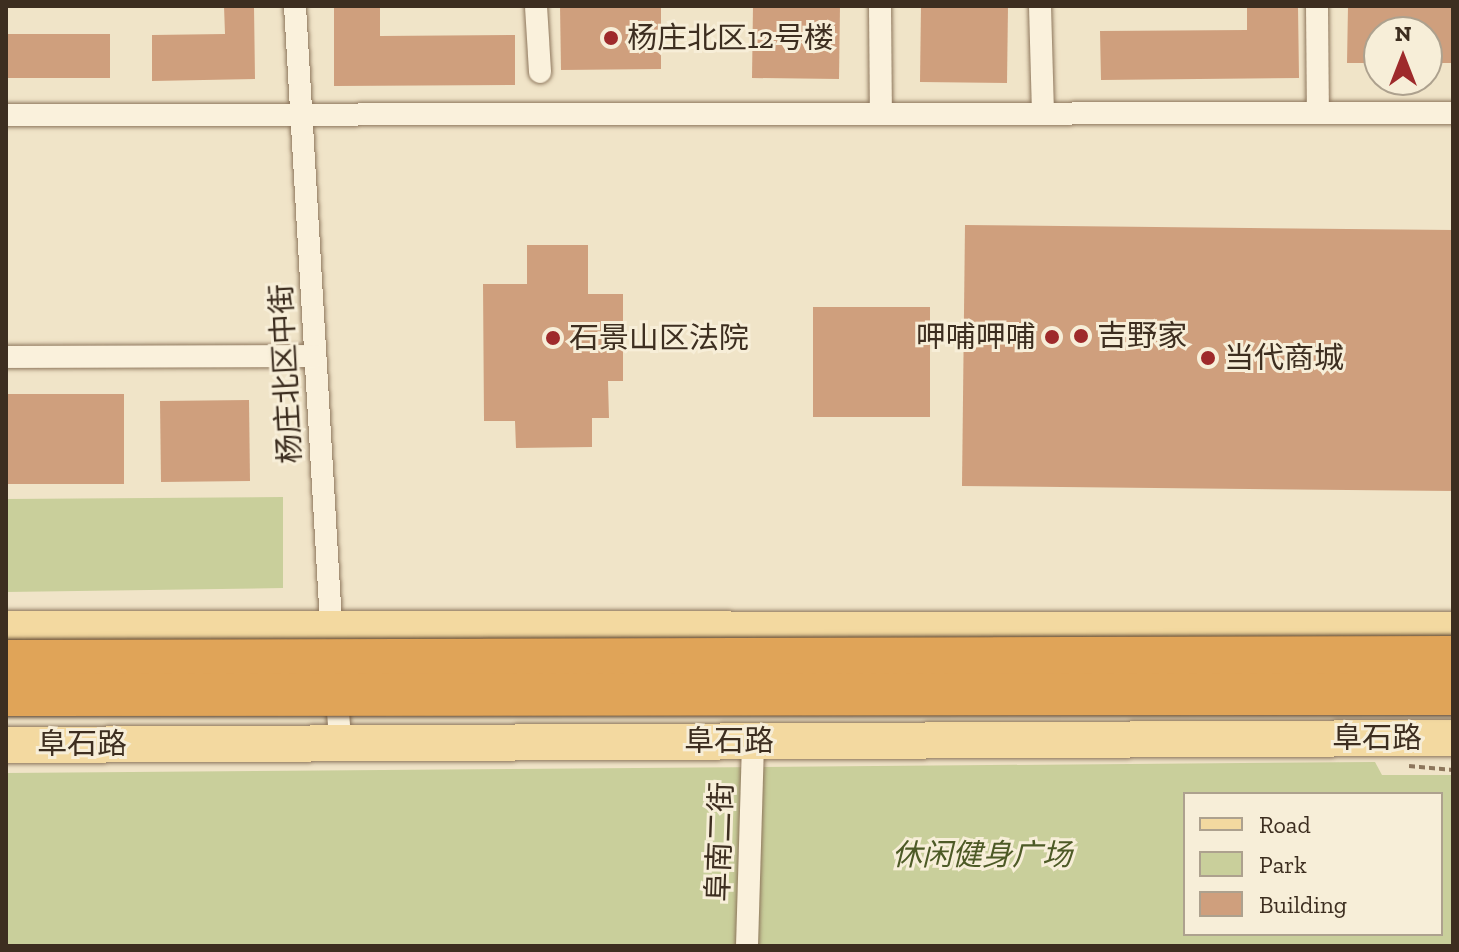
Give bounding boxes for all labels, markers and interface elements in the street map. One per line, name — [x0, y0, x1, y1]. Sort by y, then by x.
north arrow — [1363, 16, 1443, 96]
place label: 杨庄北区12号楼 — [627, 20, 834, 56]
text: N — [1395, 20, 1411, 47]
marker: 杨庄北区12号楼 — [602, 29, 620, 47]
street label: 杨庄北区中街 — [263, 283, 309, 465]
place label: 吉野家 — [1097, 318, 1187, 354]
place label: 呷哺呷哺 — [916, 319, 1036, 355]
place label: 石景山区法院 — [569, 320, 749, 356]
marker: 吉野家 — [1072, 327, 1090, 345]
marker: 呷哺呷哺 — [1043, 328, 1061, 346]
marker: 石景山区法院 — [544, 329, 562, 347]
place label: 当代商城 — [1224, 340, 1344, 376]
marker: 当代商城 — [1199, 349, 1217, 367]
street label: 阜石路 — [1332, 720, 1422, 756]
street label: 阜石路 — [684, 723, 774, 759]
street label: 阜石路 — [37, 726, 127, 762]
street label: 阜南二街 — [700, 781, 740, 903]
legend — [1183, 792, 1443, 936]
text: Road — [1259, 810, 1311, 839]
park label: 休闲健身广场 — [892, 837, 1072, 873]
text: Park — [1259, 850, 1307, 879]
text: Building — [1259, 890, 1347, 919]

